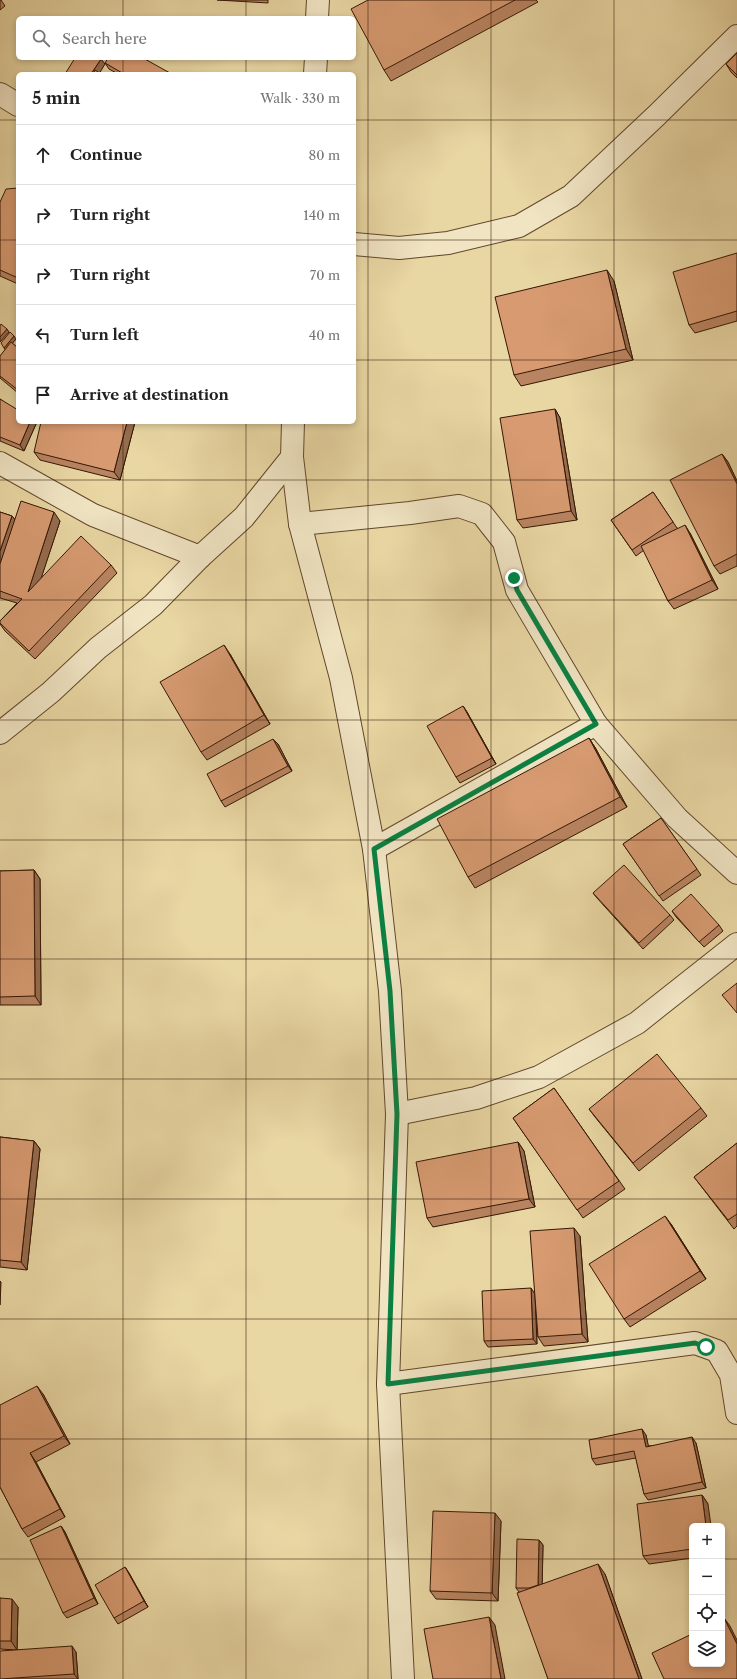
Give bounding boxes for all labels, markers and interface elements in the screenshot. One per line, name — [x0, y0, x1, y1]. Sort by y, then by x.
search box — [16, 16, 356, 60]
icon: search — [30, 27, 52, 49]
text: Search here — [62, 29, 147, 48]
text: 5 min — [32, 88, 80, 108]
text: Walk · 330 m — [260, 90, 340, 106]
icon: ahead — [32, 144, 54, 166]
text: Continue — [70, 145, 142, 164]
text: 80 m — [308, 147, 340, 163]
icon: right — [32, 204, 54, 226]
text: Turn right — [70, 205, 150, 224]
text: 140 m — [303, 207, 340, 223]
icon: right — [32, 264, 54, 286]
text: Turn right — [70, 265, 150, 284]
text: 70 m — [310, 267, 340, 283]
icon: left — [32, 324, 54, 346]
text: Turn left — [70, 325, 139, 344]
text: 40 m — [309, 327, 340, 343]
icon: arrive — [32, 384, 54, 406]
text: Arrive at destination — [70, 385, 229, 404]
route end — [505, 569, 523, 587]
route start — [697, 1338, 715, 1356]
map controls — [689, 1523, 725, 1667]
button: + — [689, 1523, 725, 1559]
button: − — [689, 1559, 725, 1595]
button: locate — [689, 1595, 725, 1631]
button: layers — [689, 1631, 725, 1667]

